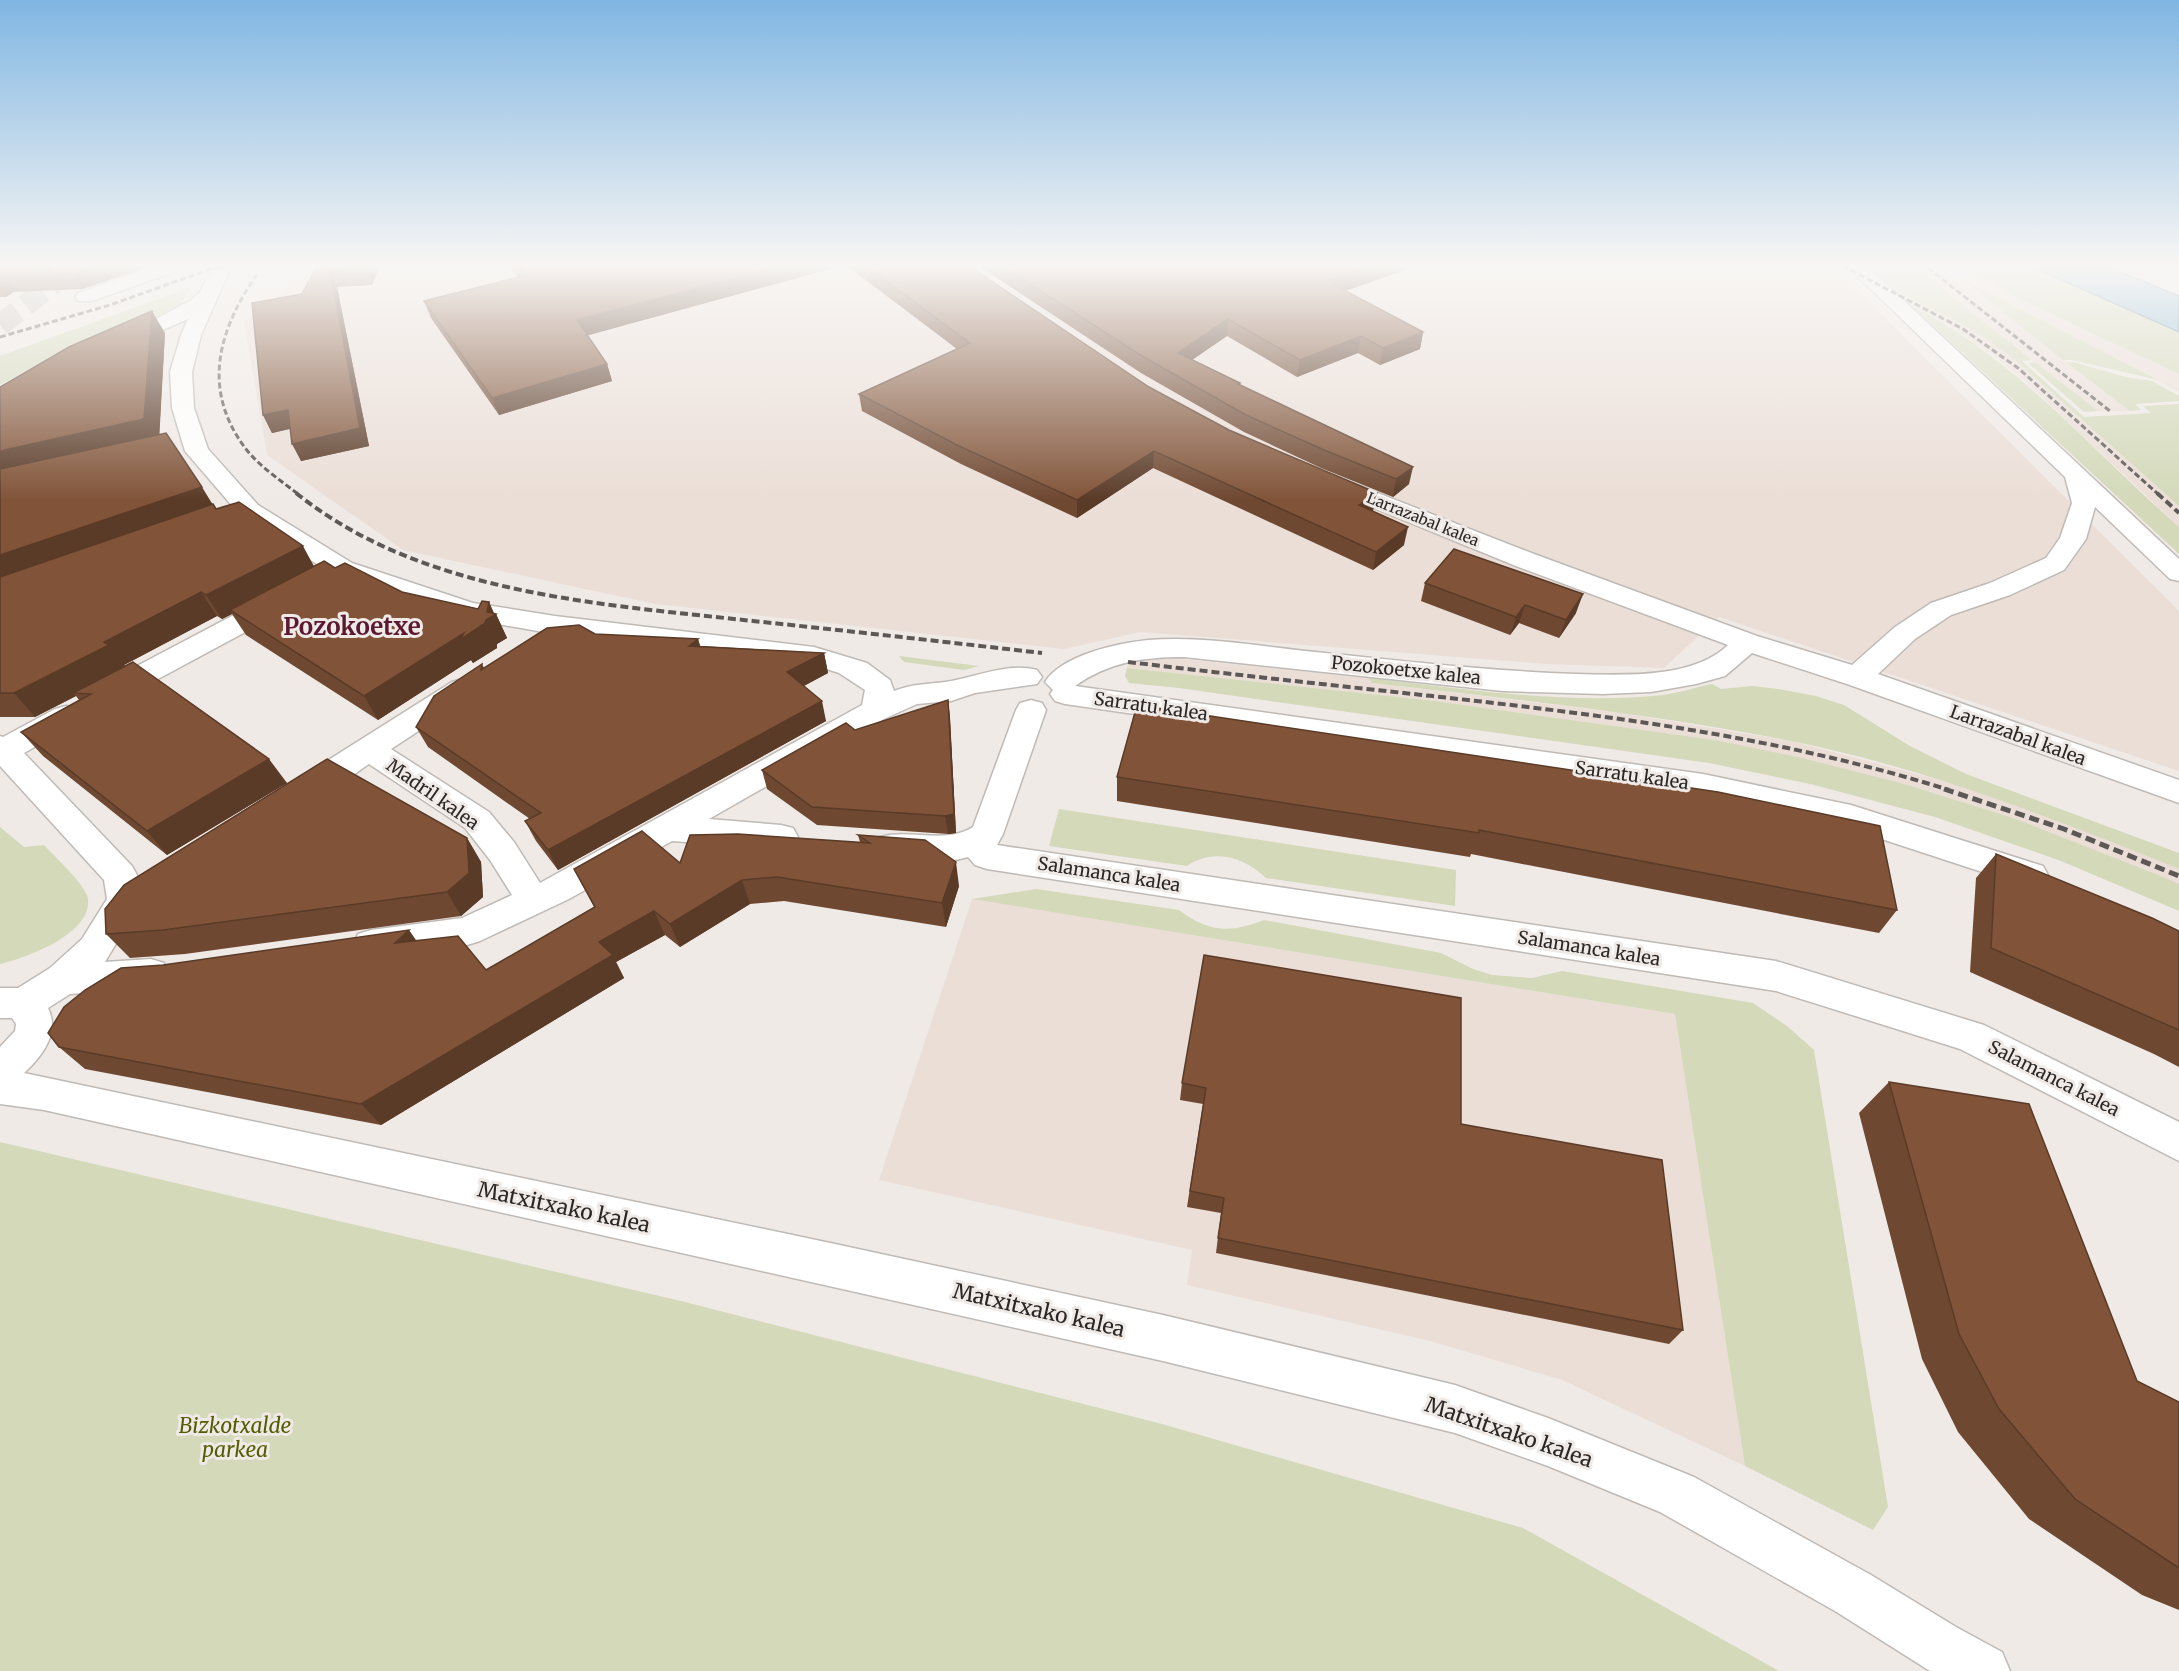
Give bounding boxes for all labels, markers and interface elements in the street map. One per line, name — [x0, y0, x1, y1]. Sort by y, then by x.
street label: Larrazabal kalea — [1364, 488, 1482, 550]
district label: Pozokoetxe — [283, 611, 421, 642]
street label: Pozokoetxe kalea — [1330, 651, 1482, 689]
street label: Sarratu kalea — [1093, 687, 1210, 725]
street label: Larrazabal kalea — [1947, 700, 2090, 770]
street label: Madril kalea — [382, 754, 484, 835]
street label: Sarratu kalea — [1574, 756, 1691, 794]
street label: Salamanca kalea — [1036, 851, 1182, 897]
street label: Salamanca kalea — [1516, 925, 1662, 971]
street label: Salamanca kalea — [1985, 1035, 2124, 1121]
street label: Matxitxako kalea — [475, 1176, 653, 1238]
street label: Matxitxako kalea — [950, 1277, 1128, 1343]
street label: Matxitxako kalea — [1422, 1391, 1596, 1473]
park label: Bizkotxalde parkea — [179, 1412, 291, 1463]

